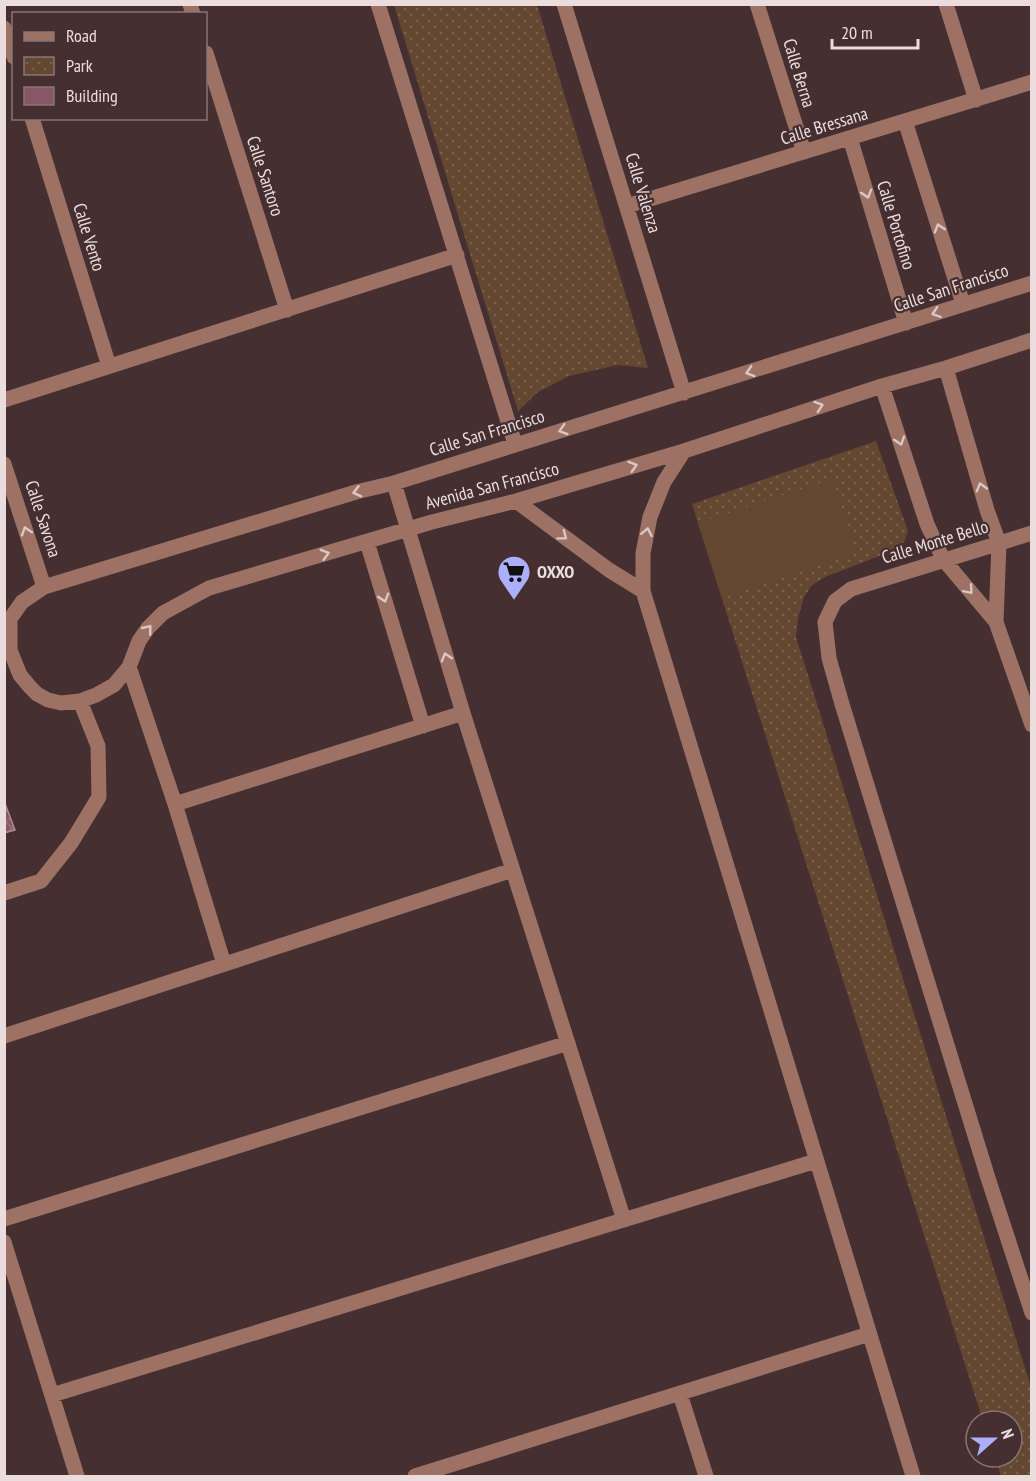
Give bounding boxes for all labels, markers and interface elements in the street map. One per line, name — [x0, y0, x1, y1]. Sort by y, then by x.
legend — [12, 12, 207, 120]
scale bar — [832, 12, 918, 50]
text: 20 m — [841, 21, 873, 44]
text: Road — [66, 24, 97, 47]
street label: Calle Berna — [778, 36, 821, 110]
text: Park — [66, 54, 93, 77]
text: Building — [66, 84, 118, 107]
street label: Calle Bressana — [777, 101, 870, 150]
street label: Calle Santoro — [242, 133, 289, 219]
street label: Calle Valenza — [620, 150, 667, 236]
street label: Calle Portofino — [872, 178, 921, 272]
one-way arrow — [860, 188, 872, 199]
street label: Calle Vento — [68, 200, 111, 274]
one-way arrow — [934, 223, 946, 234]
street label: Calle San Francisco — [891, 258, 1011, 317]
one-way arrow — [931, 306, 942, 318]
one-way arrow — [745, 365, 756, 377]
one-way arrow — [813, 401, 824, 414]
street label: Calle San Francisco — [426, 404, 547, 461]
one-way arrow — [559, 423, 569, 435]
one-way arrow — [893, 435, 906, 446]
street label: Avenida San Francisco — [423, 457, 561, 514]
one-way arrow — [627, 461, 638, 473]
street label: Calle Savona — [20, 477, 67, 560]
one-way arrow — [976, 482, 988, 493]
one-way arrow — [352, 485, 363, 497]
street label: Calle Monte Bello — [879, 514, 991, 569]
one-way arrow — [21, 526, 33, 537]
one-way arrow — [557, 528, 568, 539]
one-way arrow — [640, 528, 653, 538]
one-way arrow — [320, 549, 330, 562]
supermarket icon: OXXO — [496, 554, 532, 601]
place label: OXXO — [537, 560, 574, 583]
one-way arrow — [962, 584, 973, 595]
one-way arrow — [377, 592, 389, 603]
one-way arrow — [141, 625, 152, 636]
one-way arrow — [441, 652, 453, 663]
north arrow — [964, 1409, 1024, 1469]
text: N — [997, 1426, 1019, 1441]

